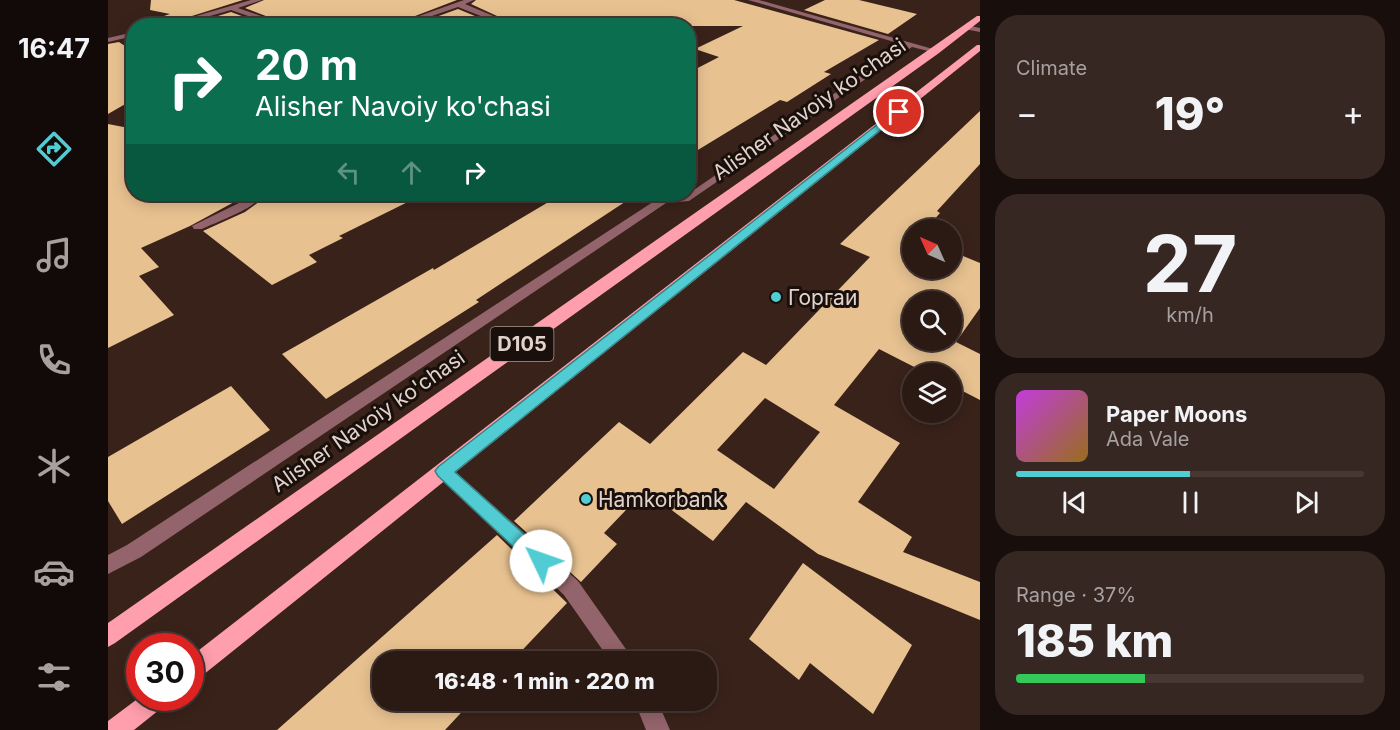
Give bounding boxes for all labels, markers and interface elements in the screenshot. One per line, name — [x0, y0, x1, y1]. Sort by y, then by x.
text: 16:47 — [18, 32, 90, 65]
street label: Alisher Navoiy ko'chasi — [708, 33, 910, 185]
text: 20 m — [255, 39, 358, 90]
icon: right — [156, 42, 234, 120]
text: Climate — [1016, 56, 1087, 80]
pin — [873, 86, 924, 137]
text: 19° — [1155, 86, 1225, 141]
text: Alisher Navoiy ko'chasi — [255, 90, 551, 123]
text: − — [1016, 93, 1038, 133]
text: + — [1342, 93, 1364, 133]
icon: arrive — [882, 95, 915, 128]
icon: directions — [33, 128, 75, 170]
icon: left — [332, 156, 365, 189]
icon: ahead — [395, 156, 428, 189]
icon: right — [458, 156, 491, 189]
text: 27 — [1143, 216, 1237, 311]
north arrow — [902, 219, 962, 279]
map controls — [902, 219, 962, 423]
icon: music — [33, 234, 75, 276]
place label: Горгаи — [788, 285, 857, 310]
marker: Горгаи — [769, 290, 783, 304]
button: search — [902, 291, 962, 351]
text: km/h — [1166, 303, 1214, 327]
road number: D105 — [490, 327, 554, 361]
icon: phone — [33, 339, 75, 381]
street label: Alisher Navoiy ko'chasi — [267, 345, 469, 497]
button: layers — [902, 363, 962, 423]
text: Paper Moons — [1106, 401, 1247, 427]
text: Ada Vale — [1106, 427, 1189, 451]
icon: climate — [33, 445, 75, 487]
icon: previous — [1058, 486, 1091, 519]
icon: pause — [1174, 486, 1207, 519]
icon: next — [1290, 486, 1323, 519]
place label: Hamkorbank — [598, 487, 725, 512]
marker: Hamkorbank — [579, 492, 593, 506]
position arrow — [509, 529, 573, 593]
icon: car — [33, 551, 75, 593]
text: Range · 37% — [1016, 583, 1136, 607]
text: 185 km — [1016, 613, 1173, 668]
speed limit sign: 30 — [126, 633, 204, 711]
icon: filters — [33, 656, 75, 698]
text: 16:48 · 1 min · 220 m — [434, 668, 655, 694]

